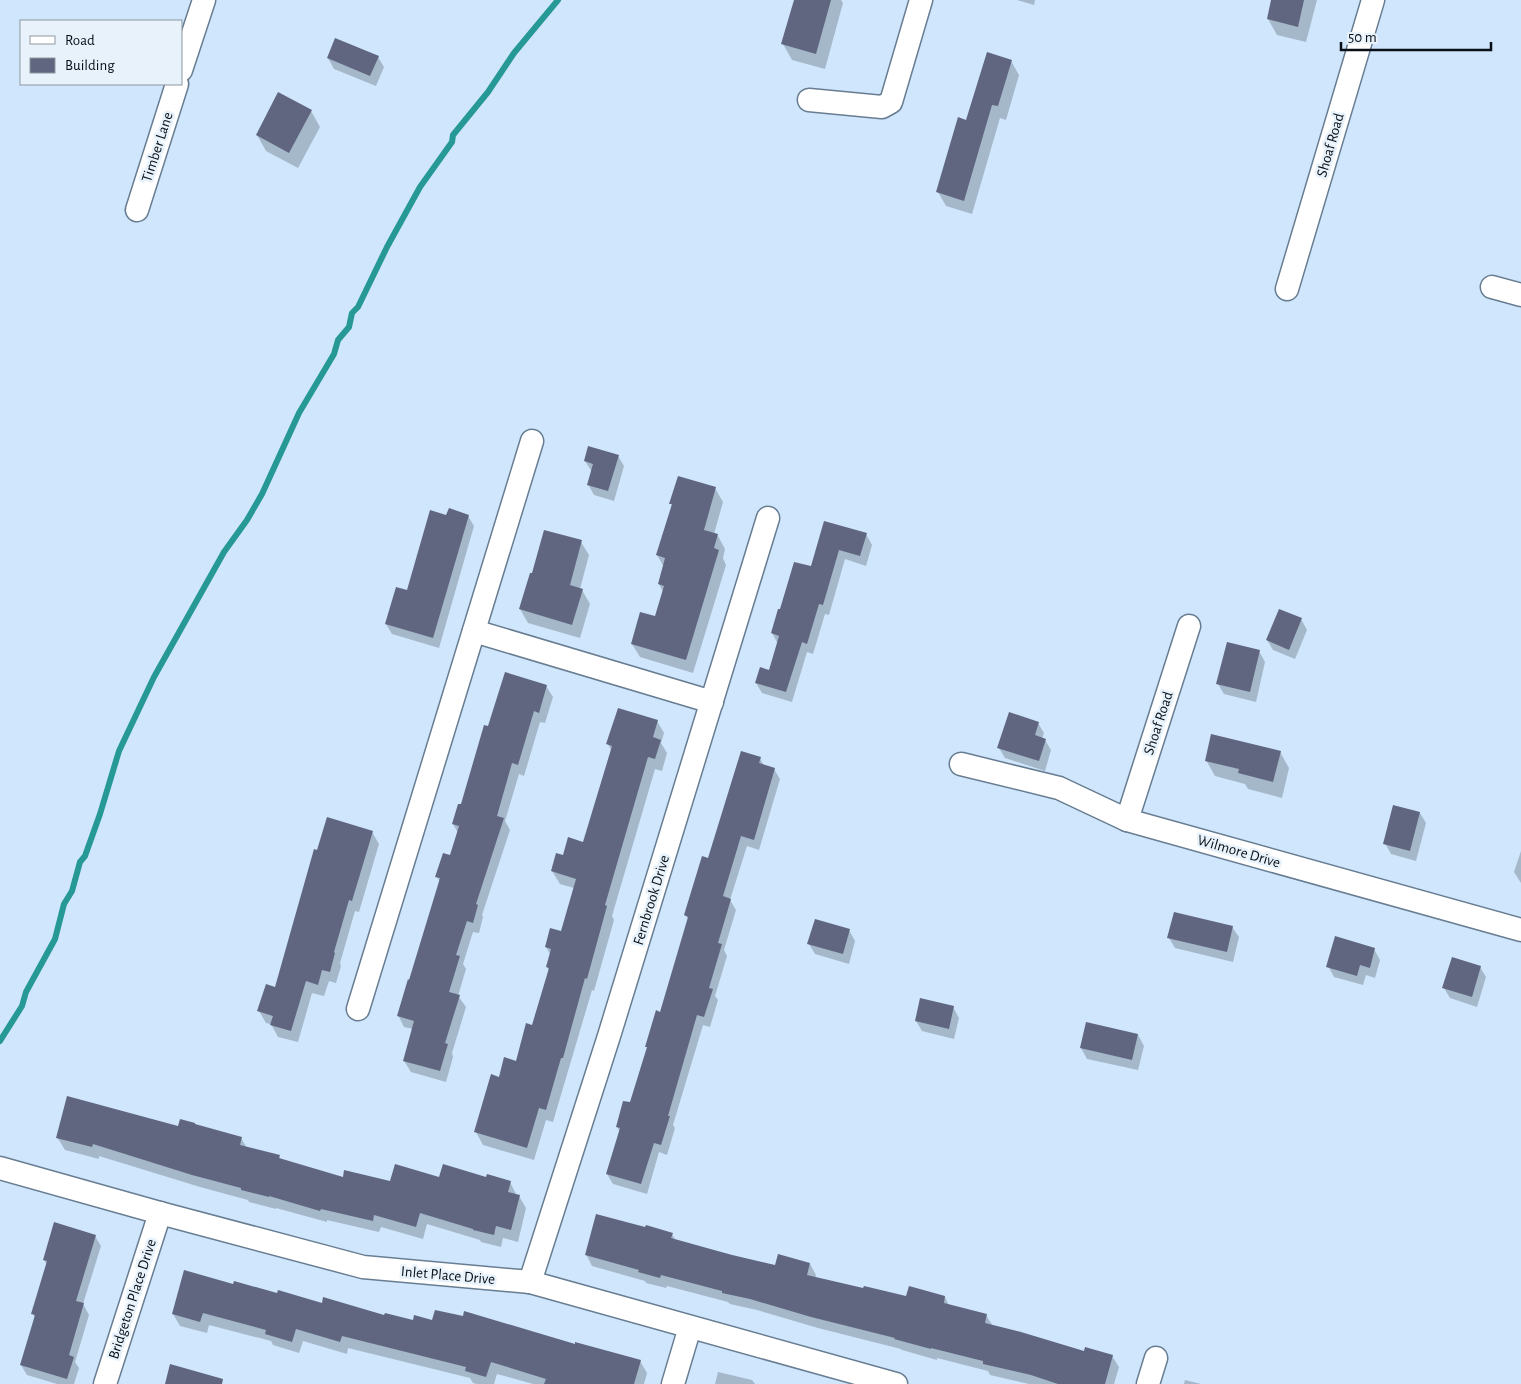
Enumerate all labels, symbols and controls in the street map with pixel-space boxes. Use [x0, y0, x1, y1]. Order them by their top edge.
legend [20, 20, 182, 85]
scale bar [1341, 20, 1491, 52]
text: 50 m [1348, 30, 1377, 45]
text: Road [65, 33, 95, 48]
text: Building [65, 58, 115, 73]
street label: Timber Lane [139, 110, 176, 184]
street label: Shoaf Road [1314, 111, 1347, 179]
street label: Shoaf Road [1141, 689, 1176, 757]
street label: Wilmore Drive [1196, 833, 1282, 870]
street label: Fernbrook Drive [631, 853, 672, 947]
street label: Bridgeton Place Drive [106, 1237, 159, 1361]
street label: Inlet Place Drive [400, 1264, 496, 1287]

